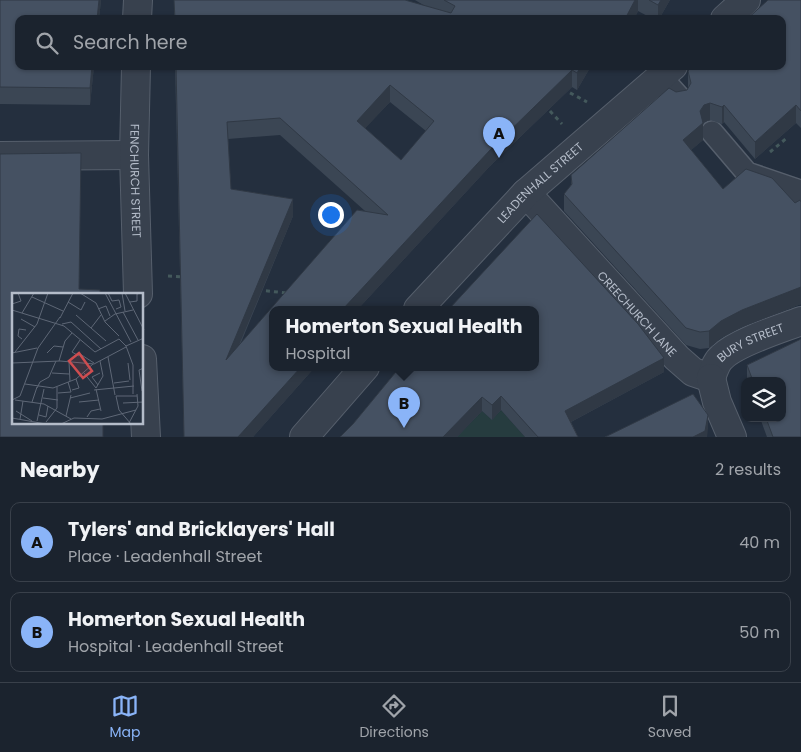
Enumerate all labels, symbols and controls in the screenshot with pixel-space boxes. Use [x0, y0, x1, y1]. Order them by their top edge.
search box [15, 15, 786, 70]
icon: search [33, 29, 61, 57]
text: Search here [73, 29, 187, 56]
pin: A [483, 117, 515, 158]
street label: FENCHURCH STREET [126, 124, 145, 239]
street label: LEADENHALL STREET [493, 138, 587, 227]
your location [318, 202, 344, 228]
street label: CREECHURCH LANE [594, 267, 681, 360]
inset map [12, 293, 144, 424]
popup [269, 306, 539, 371]
text: Homerton Sexual Health [285, 313, 523, 340]
street label: BURY STREET [713, 319, 786, 366]
text: Hospital [285, 342, 350, 365]
map controls [741, 377, 786, 422]
button: layers [741, 377, 786, 422]
pin: B [388, 387, 420, 428]
text: Nearby [20, 455, 100, 484]
text: 2 results [715, 458, 781, 481]
text: Tylers' and Bricklayers' Hall [68, 516, 335, 543]
text: A [31, 531, 43, 554]
text: 40 m [739, 531, 780, 554]
text: Place · Leadenhall Street [68, 545, 262, 568]
text: Homerton Sexual Health [68, 606, 305, 633]
text: B [32, 621, 42, 644]
text: 50 m [739, 621, 780, 644]
text: Hospital · Leadenhall Street [68, 635, 284, 658]
tab: Map [109, 692, 140, 743]
tab: Directions [359, 692, 429, 743]
tab: Saved [648, 692, 692, 743]

